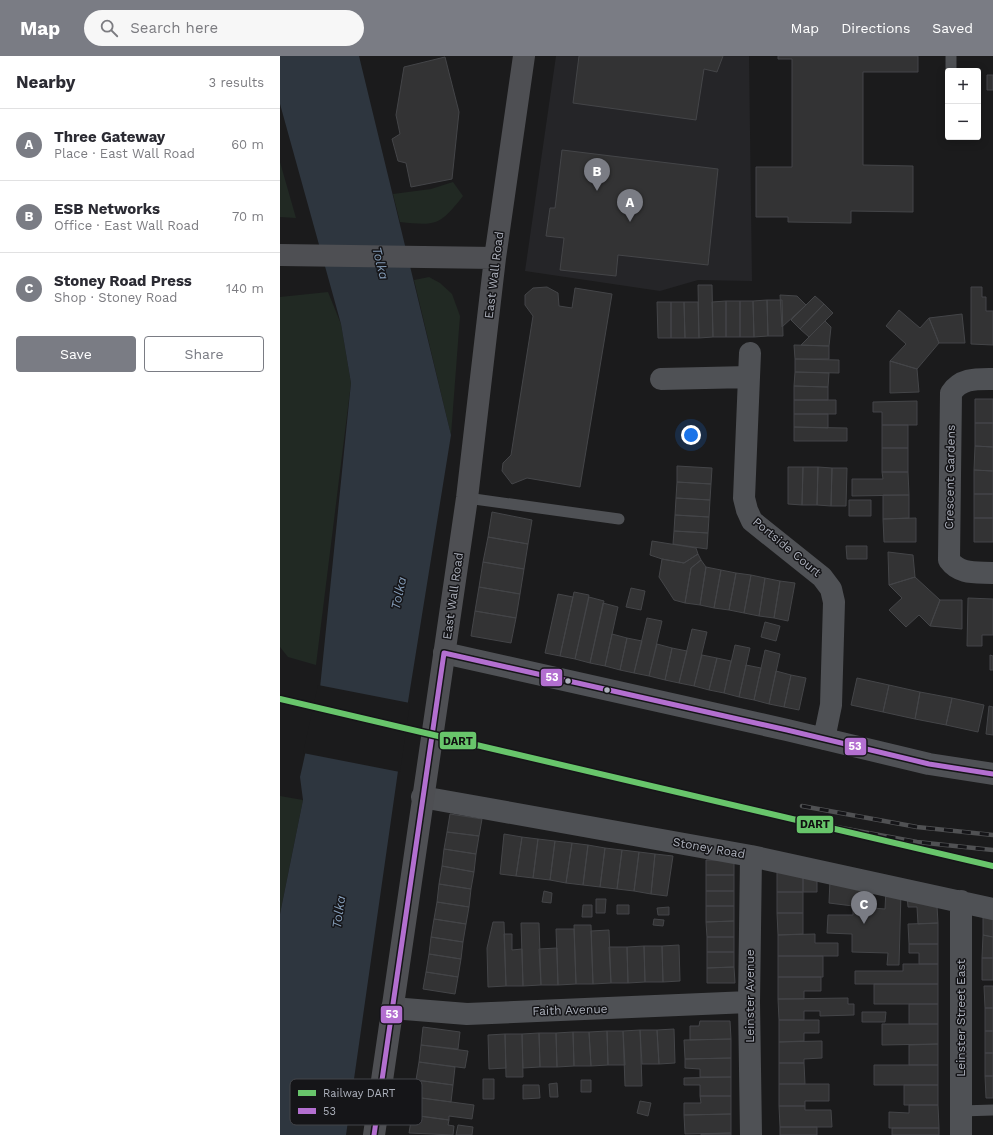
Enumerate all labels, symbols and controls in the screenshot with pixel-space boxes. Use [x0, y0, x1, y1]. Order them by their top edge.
search box [84, 10, 364, 46]
text: Map [20, 17, 60, 40]
icon: search [98, 17, 120, 39]
text: Search here [130, 19, 218, 37]
text: Map [791, 20, 819, 36]
text: Directions [841, 20, 910, 36]
text: Saved [932, 20, 973, 36]
map controls [945, 68, 981, 140]
button: + [945, 68, 981, 104]
text: Nearby [16, 72, 75, 92]
text: 3 results [209, 75, 264, 90]
button: − [945, 104, 981, 140]
text: Three Gateway [54, 128, 165, 146]
text: A [25, 137, 33, 152]
text: 60 m [231, 137, 264, 152]
text: Place · East Wall Road [54, 146, 195, 161]
pin: B [584, 158, 610, 191]
pin: A [617, 189, 643, 222]
text: ESB Networks [54, 200, 160, 218]
text: B [25, 209, 33, 224]
text: 70 m [232, 209, 264, 224]
text: Office · East Wall Road [54, 218, 199, 233]
street label: East Wall Road [482, 231, 506, 319]
water label: Tolka [369, 245, 392, 281]
text: Stoney Road Press [54, 272, 192, 290]
text: C [25, 281, 33, 296]
text: 140 m [226, 281, 264, 296]
text: Shop · Stoney Road [54, 290, 178, 305]
button: Save [16, 336, 136, 372]
button: Share [144, 336, 264, 372]
your location [681, 425, 701, 445]
street label: Crescent Gardens [942, 425, 958, 529]
street label: Portside Court [750, 514, 824, 580]
street label: East Wall Road [440, 552, 466, 640]
water label: Tolka [388, 575, 409, 611]
line badge: 53 [540, 668, 563, 687]
text: 53 [546, 671, 559, 684]
unlabelled marker [563, 676, 573, 686]
unlabelled marker [602, 685, 612, 695]
line badge: DART [439, 731, 477, 750]
text: DART [443, 735, 473, 748]
line badge: 53 [844, 737, 867, 756]
text: 53 [849, 740, 862, 753]
line badge: DART [796, 815, 834, 834]
text: DART [800, 818, 830, 831]
street label: Stoney Road [672, 835, 746, 861]
pin: C [851, 891, 877, 924]
water label: Tolka [329, 895, 348, 929]
street label: Leinster Avenue [743, 949, 757, 1043]
street label: Leinster Street East [954, 959, 968, 1077]
street label: Faith Avenue [532, 1002, 608, 1018]
line badge: 53 [380, 1005, 403, 1024]
text: 53 [386, 1008, 399, 1021]
legend [290, 1079, 422, 1125]
text: Railway DART [323, 1087, 396, 1100]
text: 53 [323, 1105, 336, 1118]

